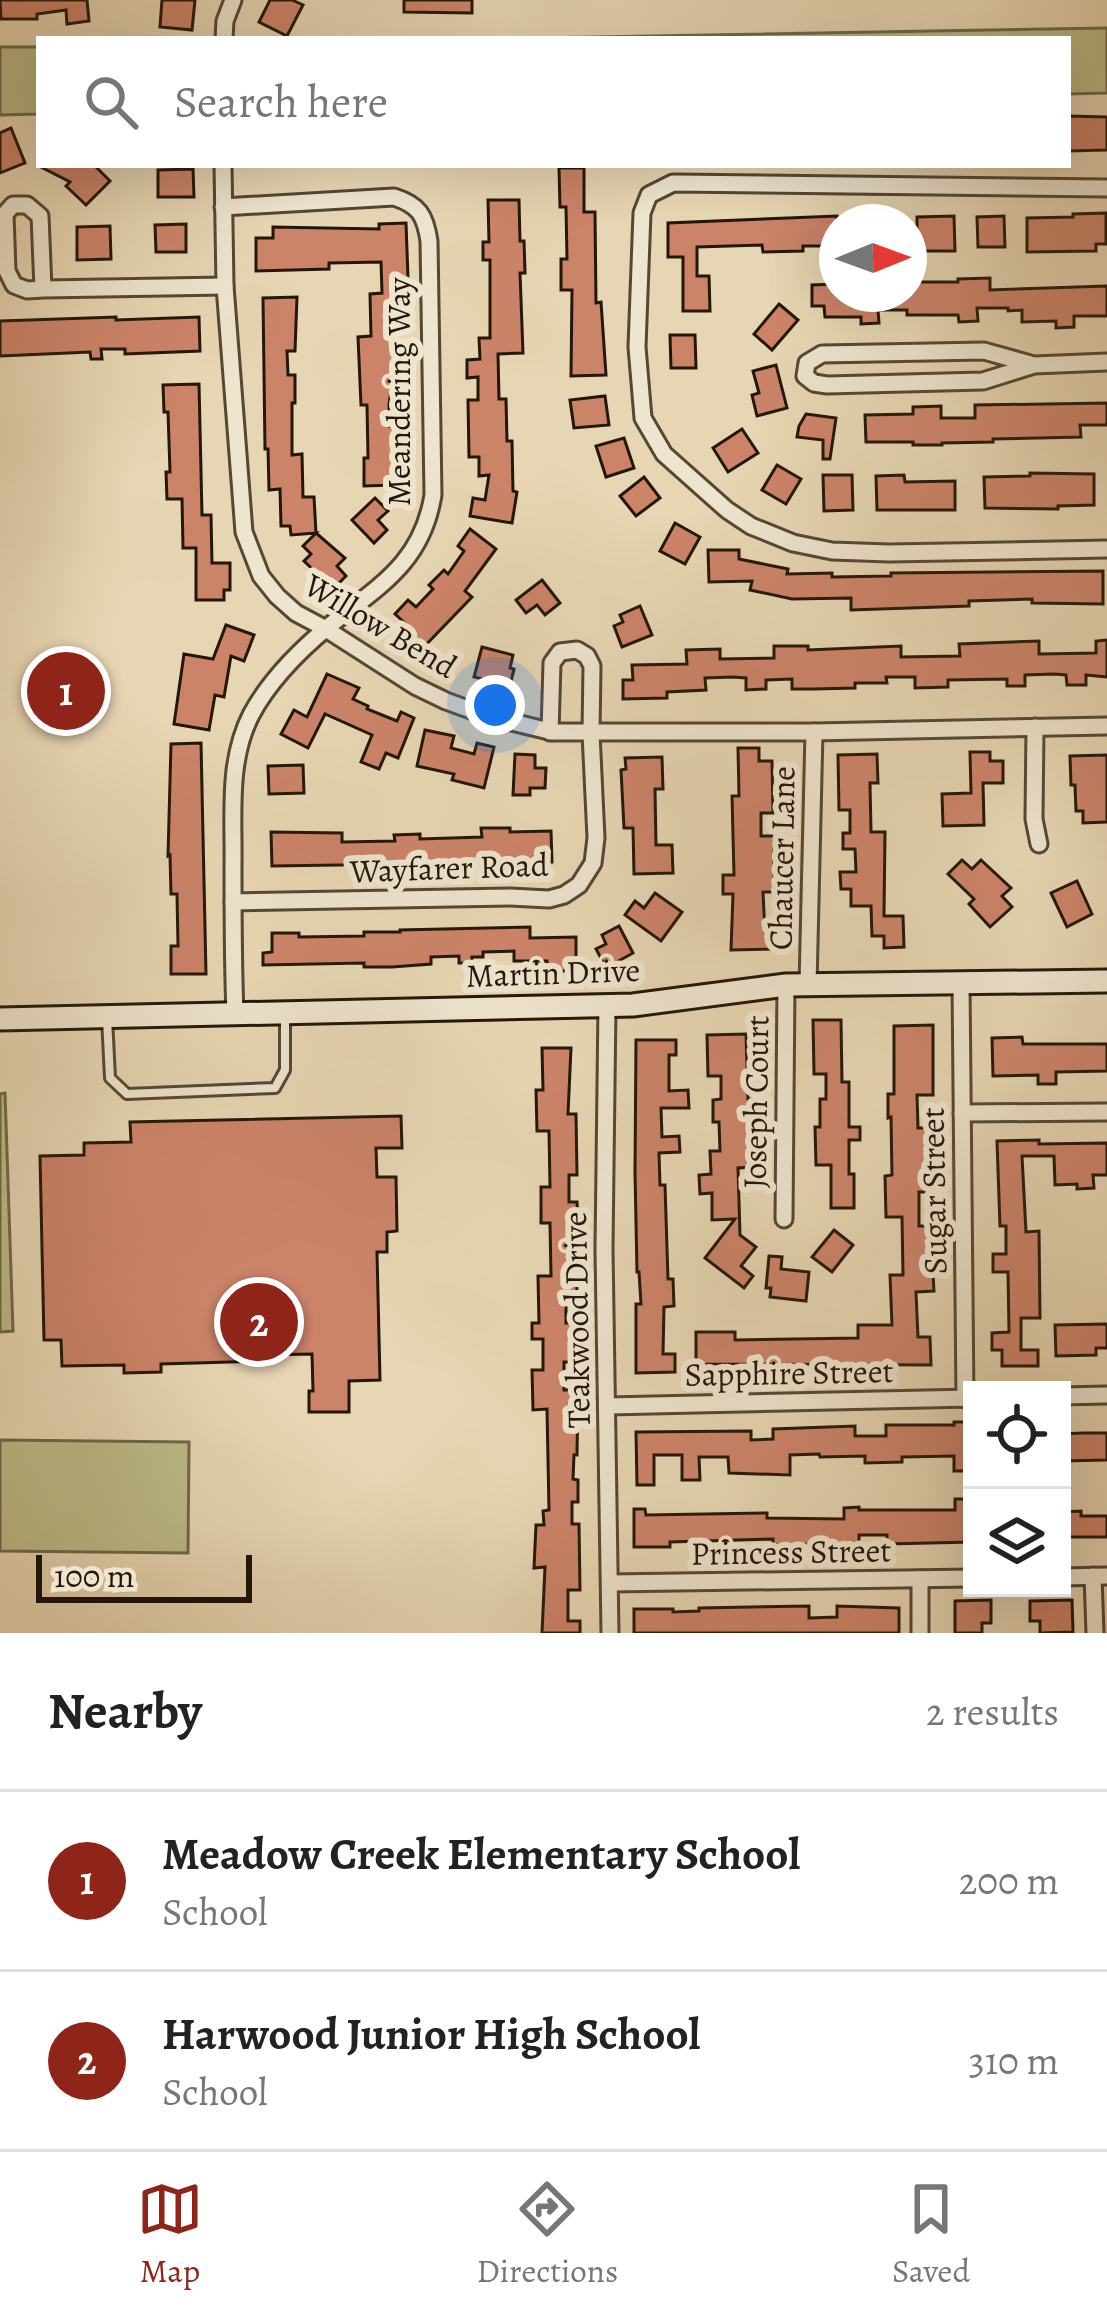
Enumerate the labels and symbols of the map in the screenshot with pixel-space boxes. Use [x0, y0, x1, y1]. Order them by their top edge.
north arrow [819, 204, 927, 312]
street label: Meandering Way [376, 277, 421, 506]
street label: Willow Bend [295, 562, 466, 689]
pin: 1 [27, 646, 105, 736]
your location [465, 675, 525, 735]
street label: Chaucer Lane [757, 766, 806, 950]
street label: Wayfarer Road [348, 842, 549, 893]
street label: Martin Drive [465, 947, 641, 998]
street label: Joseph Court [731, 1015, 780, 1189]
street label: Sugar Street [910, 1107, 957, 1275]
street label: Teakwood Drive [552, 1211, 601, 1429]
pin: 2 [220, 1277, 298, 1367]
street label: Sapphire Street [684, 1348, 894, 1397]
street label: Princess Street [690, 1527, 892, 1576]
scale bar [36, 1549, 252, 1602]

